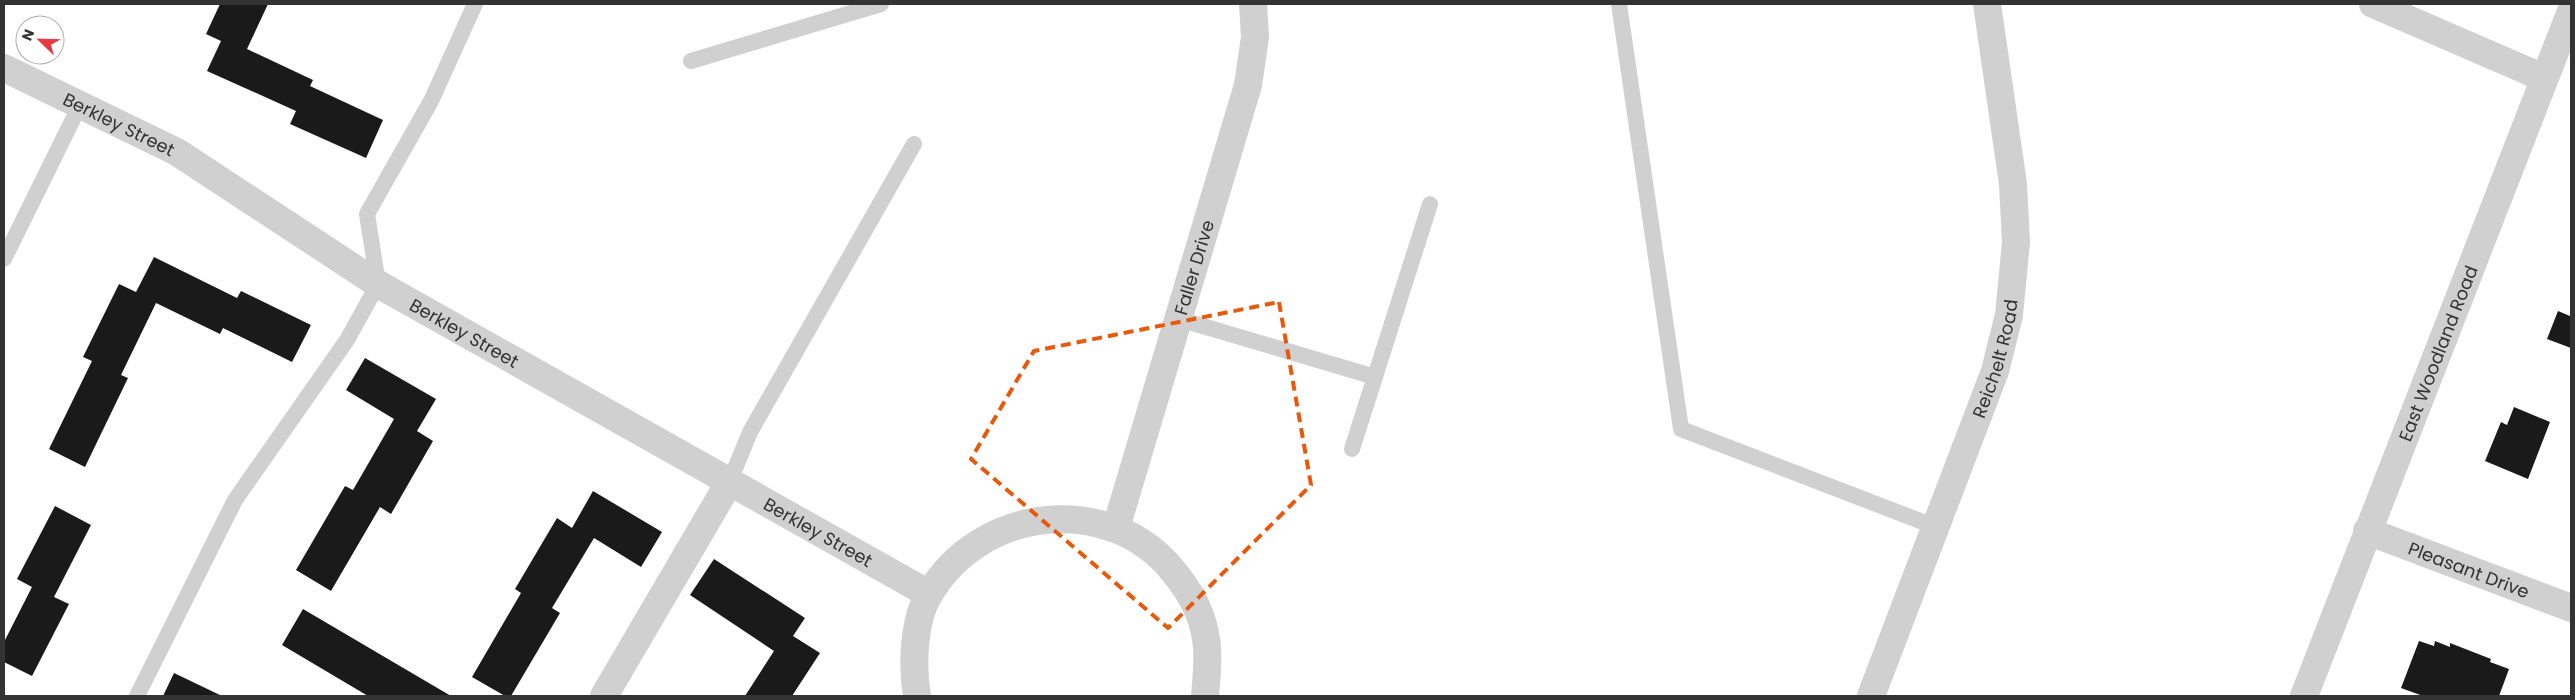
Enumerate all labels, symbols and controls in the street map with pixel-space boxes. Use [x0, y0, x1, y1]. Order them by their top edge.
north arrow [15, 15, 65, 65]
text: N [17, 26, 39, 44]
street label: Berkley Street [59, 86, 179, 162]
street label: Faller Drive [1168, 217, 1220, 318]
street label: East Woodland Road [2392, 261, 2483, 445]
street label: Berkley Street [405, 292, 524, 373]
street label: Reichelt Road [1966, 298, 2023, 421]
street label: Berkley Street [759, 491, 877, 572]
street label: Pleasant Drive [2405, 535, 2533, 604]

